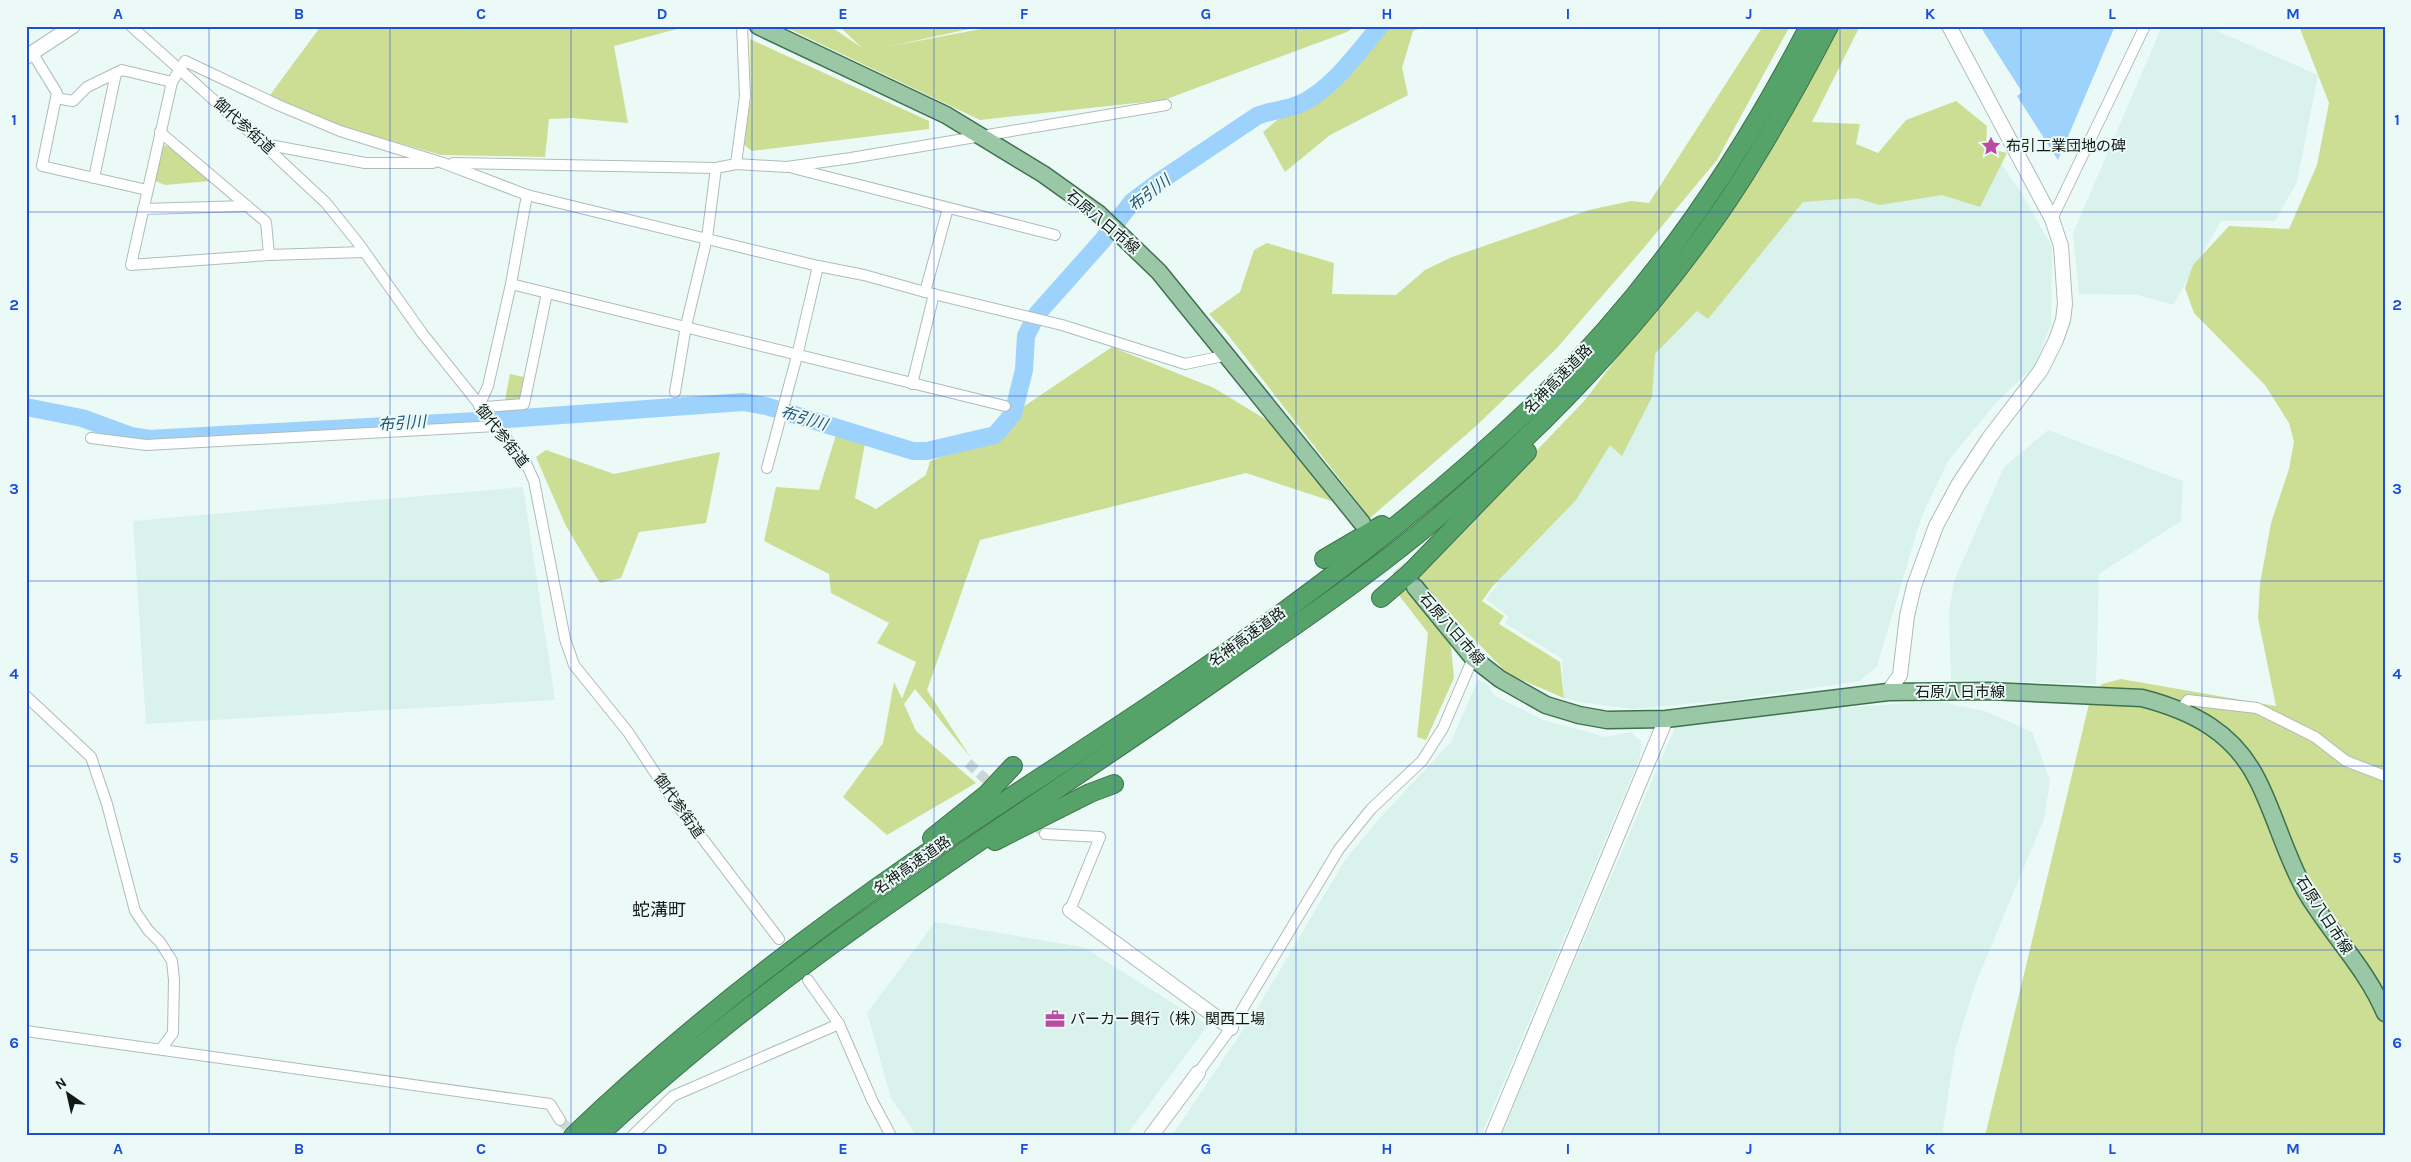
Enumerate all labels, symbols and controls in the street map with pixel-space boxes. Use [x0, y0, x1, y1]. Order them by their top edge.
text: A [113, 4, 123, 23]
text: B [294, 4, 304, 23]
text: C [476, 4, 486, 23]
text: D [657, 4, 668, 23]
text: E [838, 4, 848, 23]
text: F [1020, 4, 1029, 23]
text: G [1201, 4, 1211, 23]
text: H [1381, 4, 1393, 23]
text: I [1566, 4, 1570, 23]
text: J [1745, 4, 1753, 23]
text: K [1925, 4, 1936, 23]
text: L [2108, 4, 2116, 23]
text: M [2286, 4, 2300, 23]
street label: 御代参街道 [210, 94, 278, 158]
text: 1 [11, 110, 17, 129]
text: 1 [2394, 110, 2400, 129]
place icon: 布引工業団地の碑 [1980, 135, 2002, 157]
place label: 布引工業団地の碑 [2006, 137, 2126, 155]
water label: 布引川 [1124, 170, 1175, 215]
street label: 石原八日市線 [1063, 186, 1143, 258]
text: 2 [9, 295, 19, 314]
text: 2 [2392, 295, 2402, 314]
street label: 名神高速道路 [1520, 340, 1596, 418]
street label: 御代参街道 [472, 401, 532, 471]
water label: 布引川 [778, 402, 832, 435]
water label: 布引川 [377, 412, 429, 434]
text: 3 [9, 479, 19, 498]
text: 3 [2392, 479, 2402, 498]
street label: 石原八日市線 [1416, 589, 1488, 669]
street label: 名神高速道路 [1205, 603, 1289, 671]
text: 4 [9, 664, 19, 683]
text: 4 [2392, 664, 2402, 683]
street label: 石原八日市線 [1915, 683, 2005, 701]
street label: 御代参街道 [650, 770, 708, 842]
street label: 名神高速道路 [870, 832, 954, 898]
text: 5 [9, 848, 19, 867]
text: 5 [2392, 848, 2402, 867]
street label: 石原八日市線 [2292, 872, 2356, 958]
district label: 蛇溝町 [632, 899, 686, 921]
office icon: パーカー興行（株）関西工場 [1044, 1008, 1066, 1030]
place label: パーカー興行（株）関西工場 [1070, 1010, 1265, 1028]
text: 6 [9, 1033, 19, 1052]
text: 6 [2392, 1033, 2402, 1052]
north arrow [42, 1070, 92, 1120]
text: N [52, 1074, 70, 1093]
text: A [113, 1139, 123, 1158]
text: B [294, 1139, 304, 1158]
text: C [476, 1139, 486, 1158]
text: D [657, 1139, 668, 1158]
text: E [838, 1139, 848, 1158]
text: F [1020, 1139, 1029, 1158]
text: G [1201, 1139, 1211, 1158]
text: H [1381, 1139, 1393, 1158]
text: I [1566, 1139, 1570, 1158]
text: J [1745, 1139, 1753, 1158]
text: K [1925, 1139, 1936, 1158]
text: L [2108, 1139, 2116, 1158]
text: M [2286, 1139, 2300, 1158]

